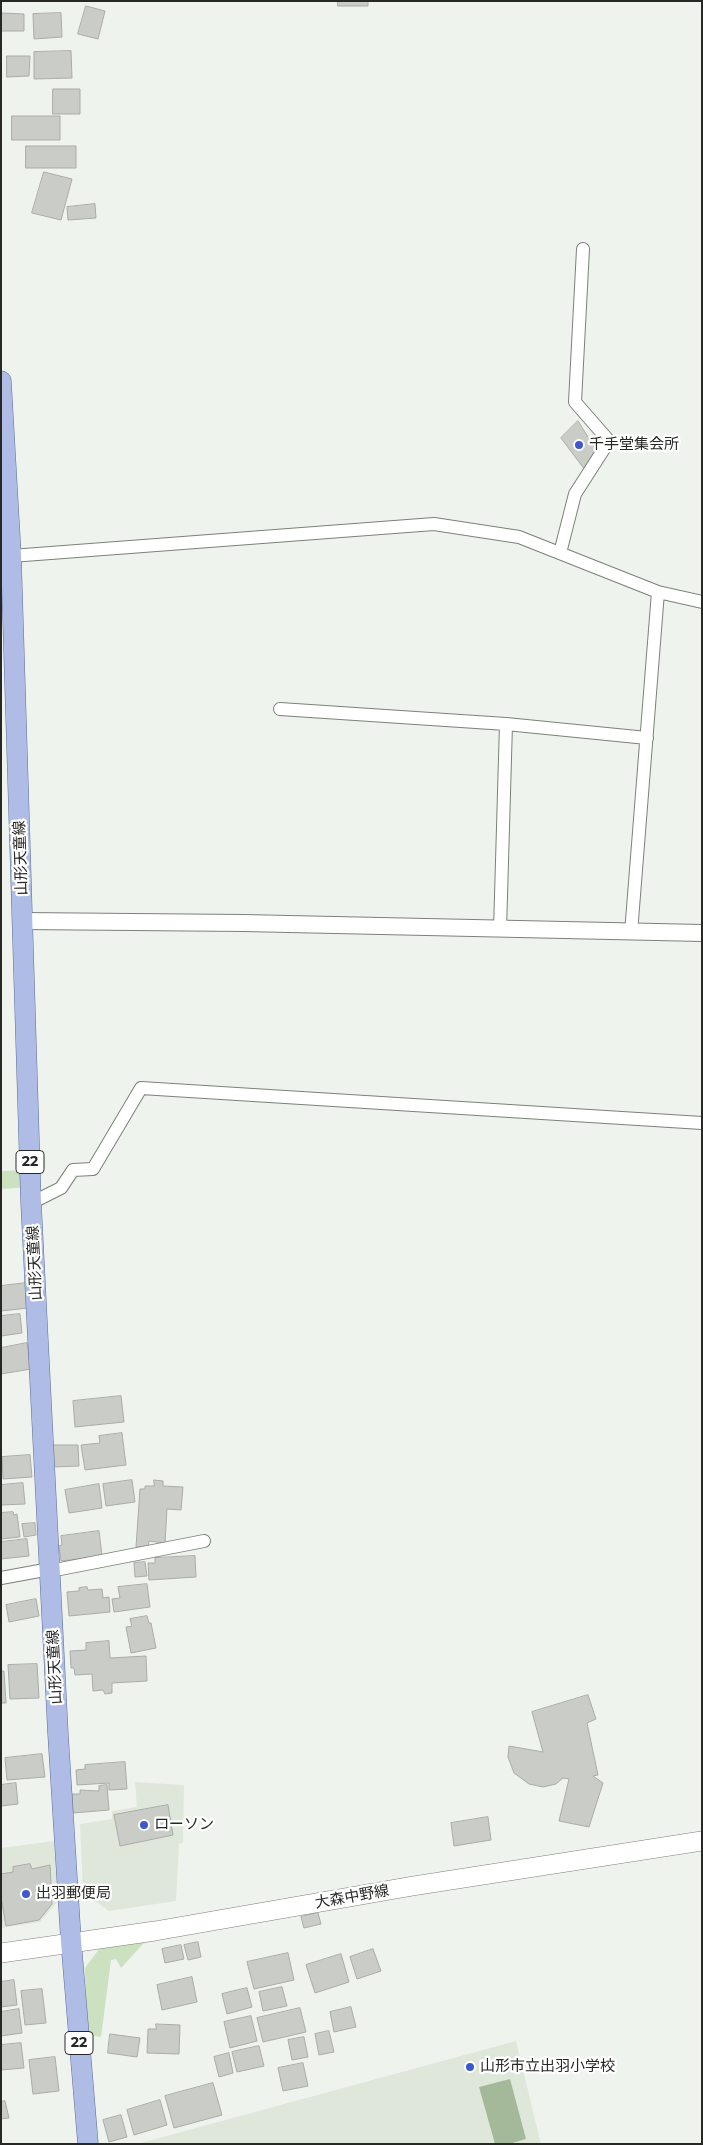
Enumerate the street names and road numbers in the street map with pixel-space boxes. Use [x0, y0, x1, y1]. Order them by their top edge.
street label: 山形天童線 [11, 820, 31, 896]
road number: 22 [16, 1150, 44, 1174]
street label: 山形天童線 [24, 1225, 46, 1301]
street label: 山形天童線 [44, 1629, 66, 1705]
street label: 大森中野線 [314, 1882, 390, 1912]
road number: 22 [65, 2032, 93, 2054]

